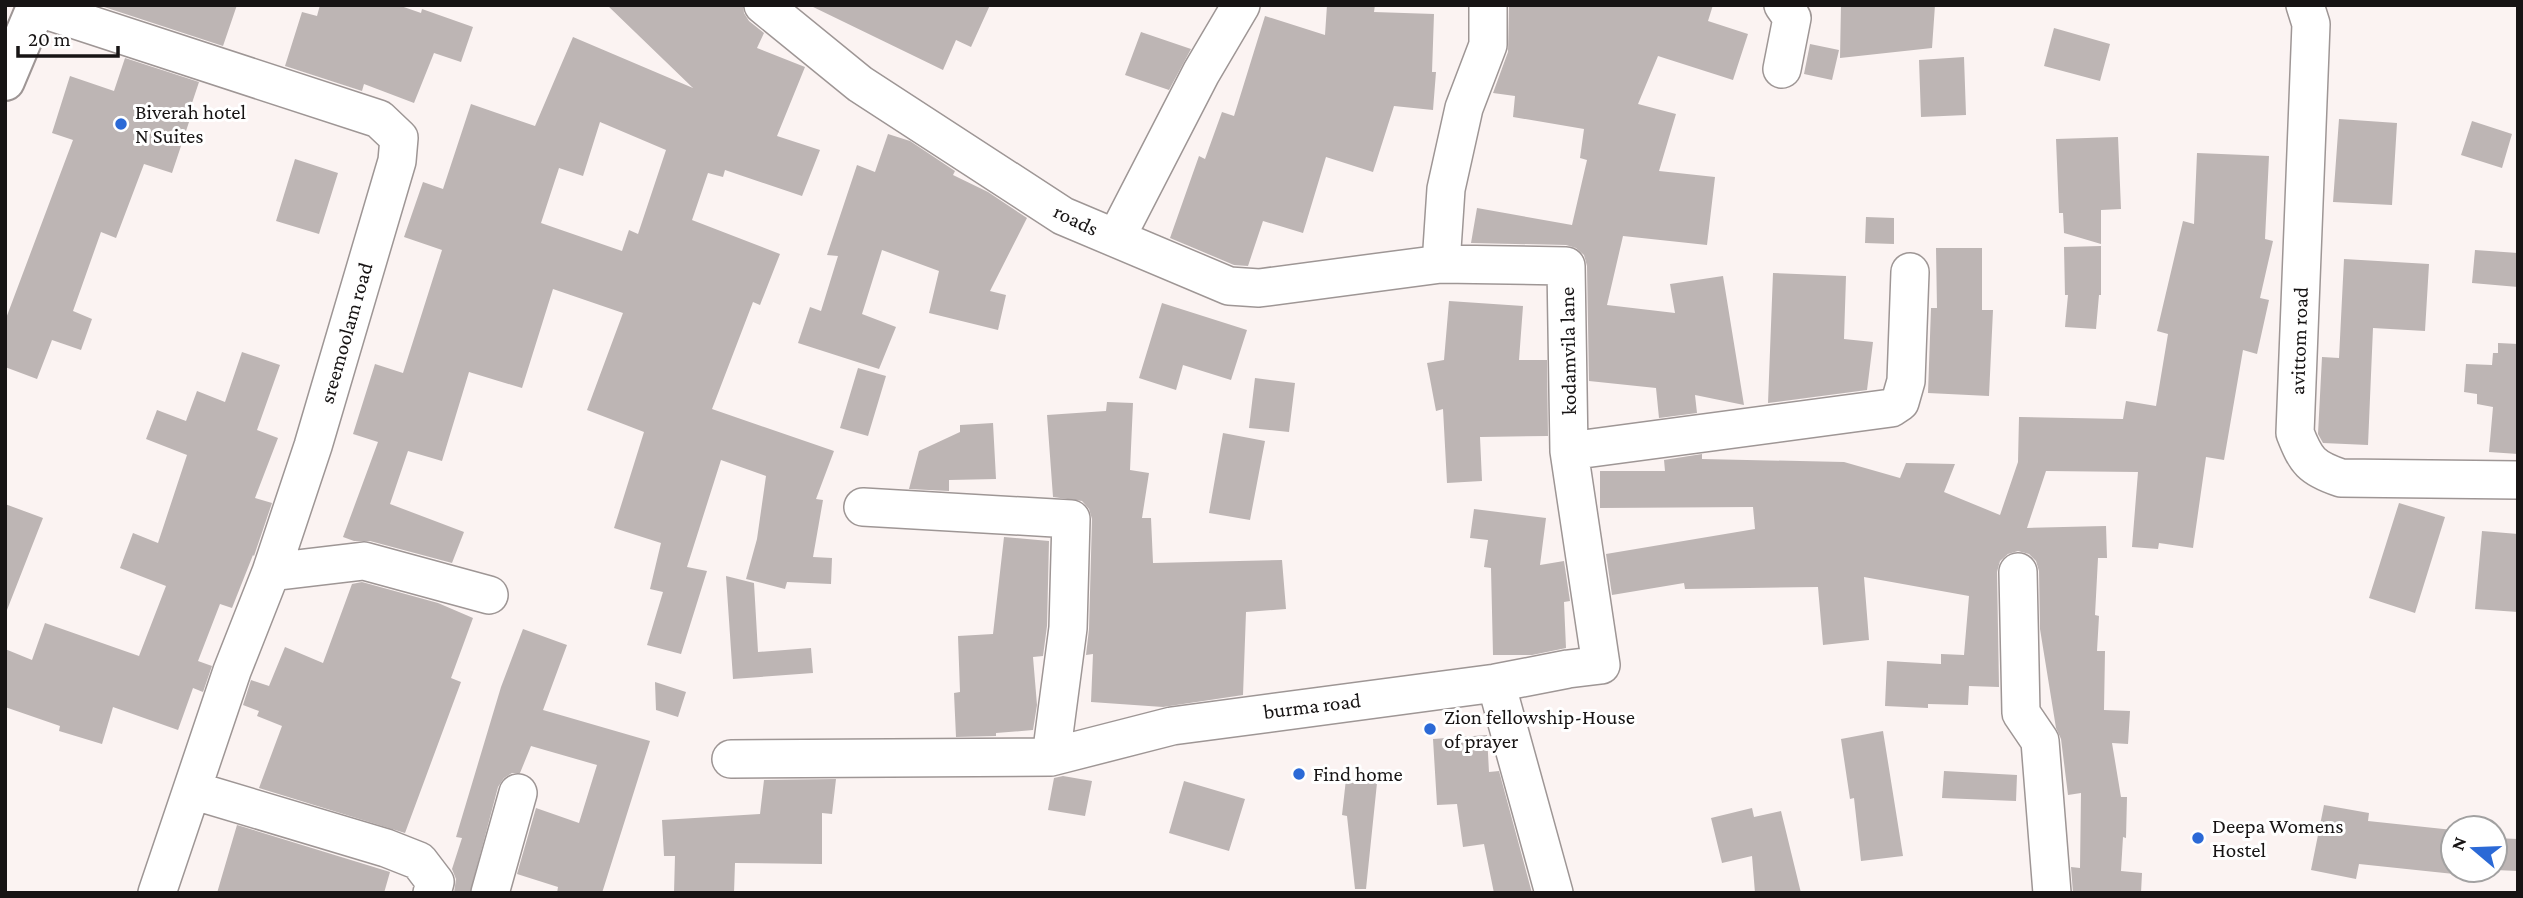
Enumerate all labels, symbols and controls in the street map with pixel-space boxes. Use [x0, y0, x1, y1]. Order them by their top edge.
scale bar [18, 14, 117, 58]
text: 20 m [28, 27, 71, 51]
place label: Biverah hotel N Suites [135, 100, 246, 148]
marker: Biverah hotel N Suites [113, 116, 129, 132]
street label: roads [1050, 199, 1102, 241]
street label: sreemoolam road [314, 260, 378, 406]
street label: kodamvila lane [1555, 287, 1581, 415]
street label: avittom road [2285, 287, 2313, 395]
street label: burma road [1262, 688, 1362, 724]
place label: Zion fellowship-House of prayer [1444, 705, 1635, 753]
marker: Zion fellowship-House of prayer [1422, 721, 1438, 737]
place label: Find home [1313, 762, 1403, 786]
marker: Find home [1291, 766, 1307, 782]
place label: Deepa Womens Hostel [2212, 814, 2344, 862]
north arrow [2439, 814, 2509, 884]
marker: Deepa Womens Hostel [2190, 830, 2206, 846]
text: N [2446, 834, 2470, 853]

